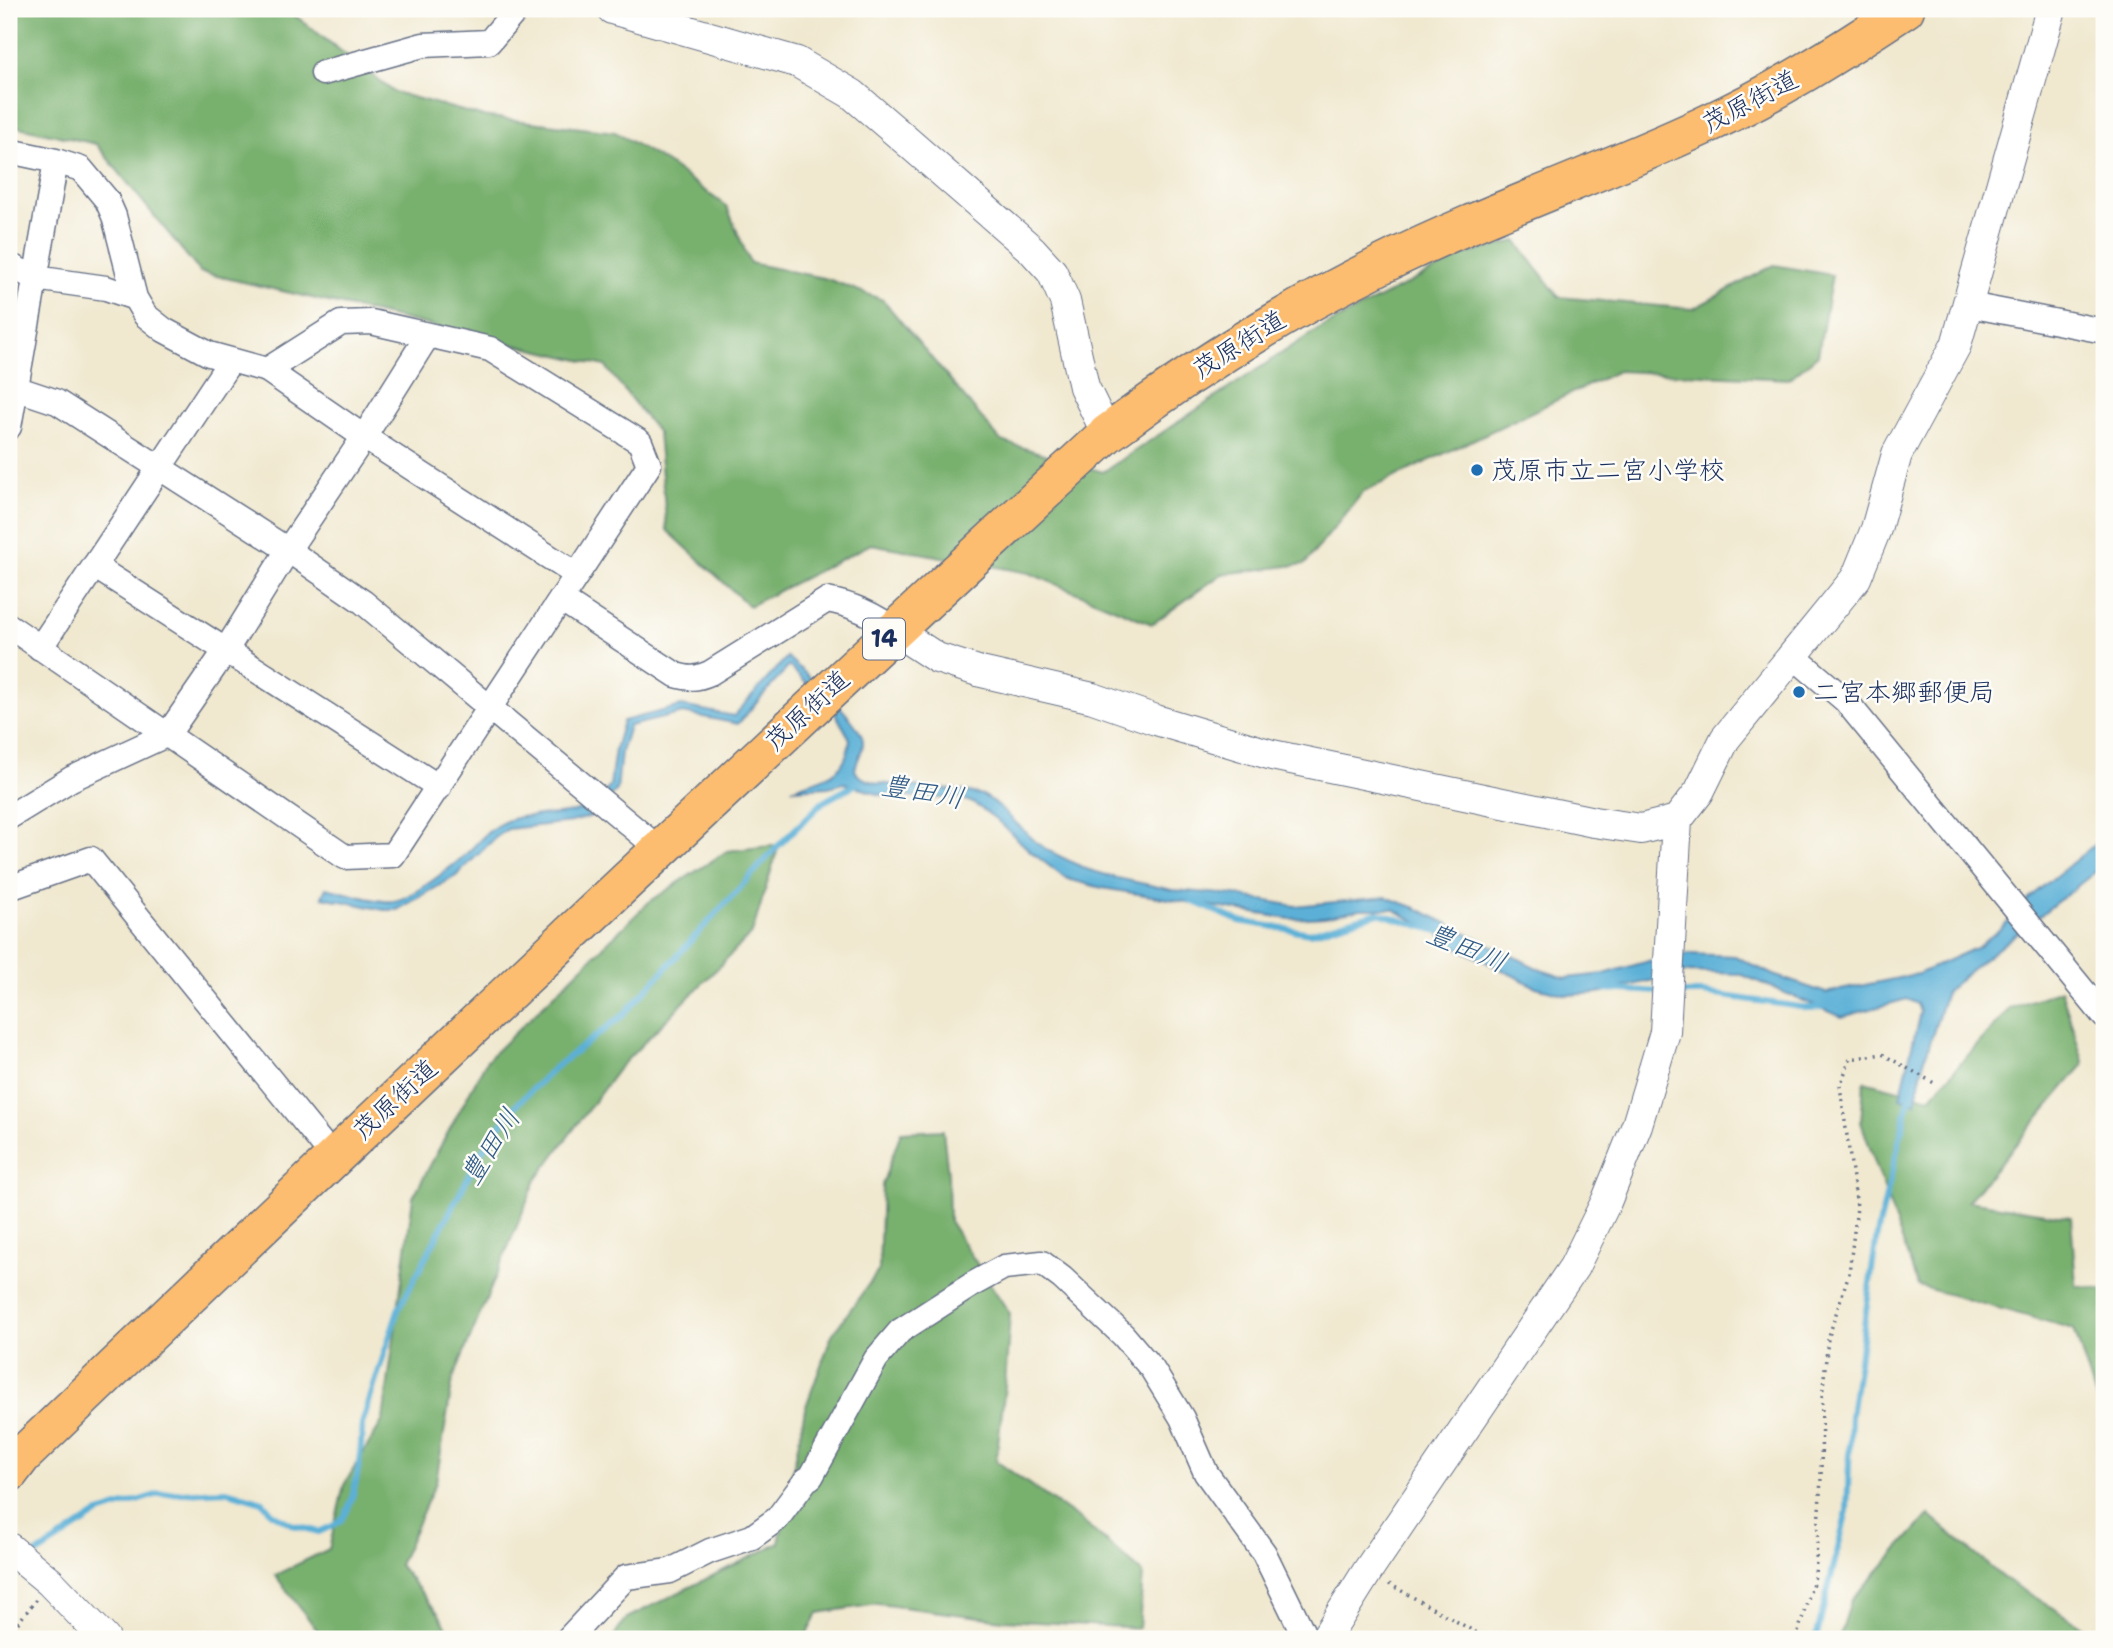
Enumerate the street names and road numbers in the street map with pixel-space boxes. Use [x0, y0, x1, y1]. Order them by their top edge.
street label: 茂原街道 [1696, 61, 1804, 140]
street label: 茂原街道 [1185, 301, 1292, 386]
road number: 14 [863, 618, 905, 660]
street label: 茂原街道 [757, 661, 857, 758]
street label: 茂原街道 [345, 1050, 445, 1147]

